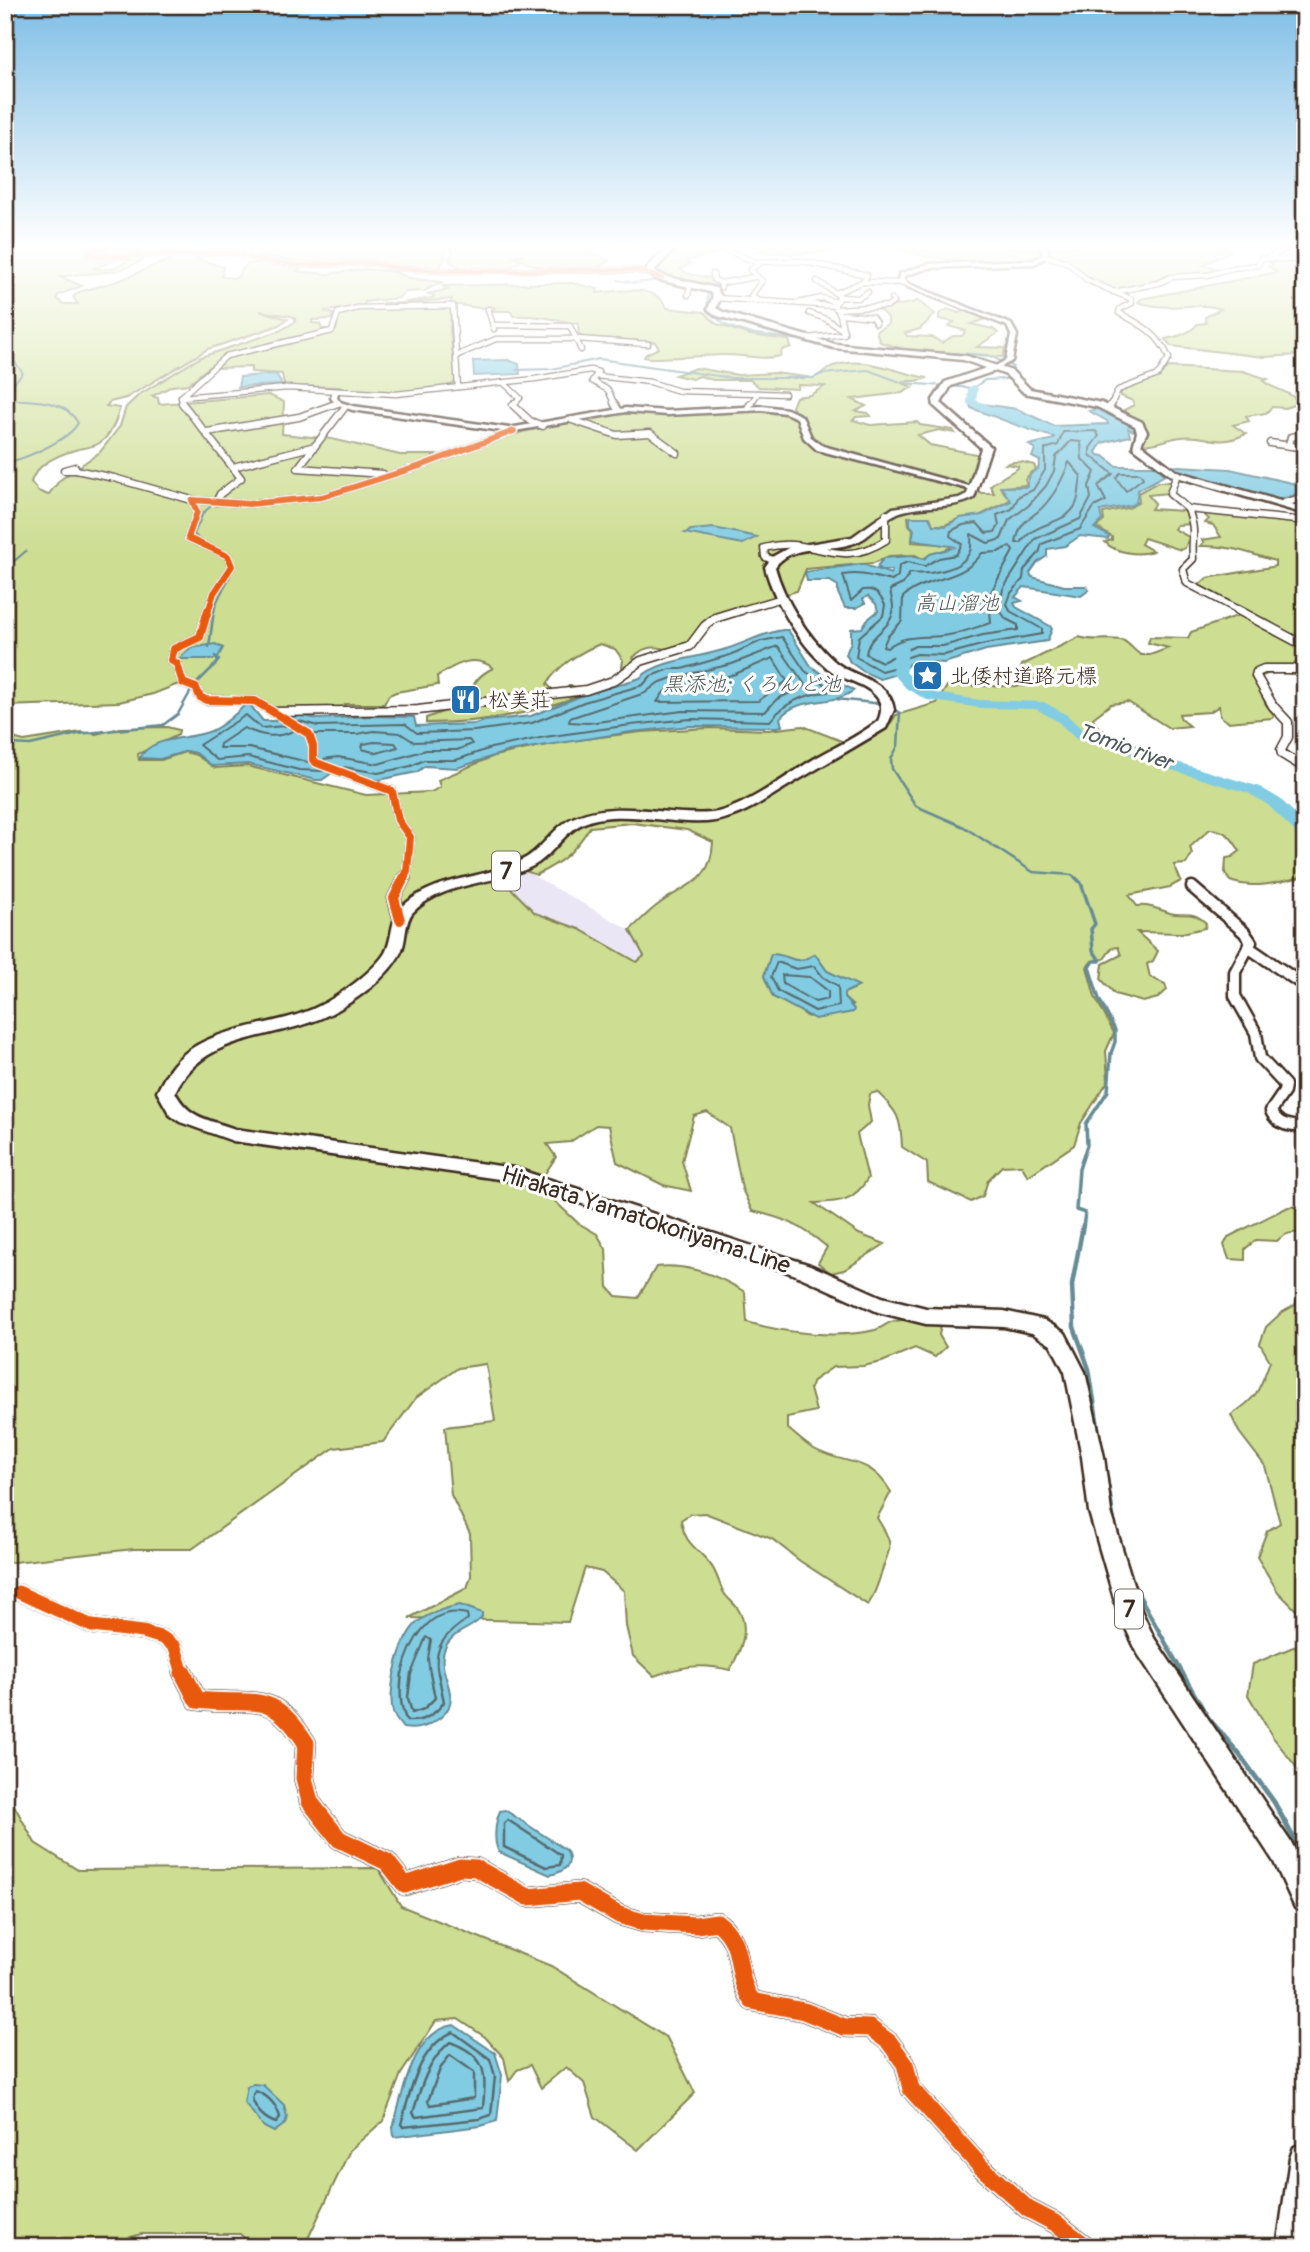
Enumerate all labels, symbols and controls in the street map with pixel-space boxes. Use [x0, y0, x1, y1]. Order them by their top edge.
water label: 高山溜池 [915, 590, 1000, 617]
place icon: 北倭村道路元標 [910, 659, 944, 693]
place label: 北倭村道路元標 [950, 663, 1097, 690]
water label: 黒添池; くろんど池 [663, 671, 842, 698]
restaurant icon: 松美荘 [448, 683, 482, 717]
place label: 松美荘 [488, 687, 551, 714]
water label: Tomio river [1074, 717, 1178, 777]
road number: 7 [492, 852, 520, 890]
street label: Hirakata Yamatokoriyama Line [498, 1160, 794, 1280]
road number: 7 [1115, 1590, 1143, 1628]

